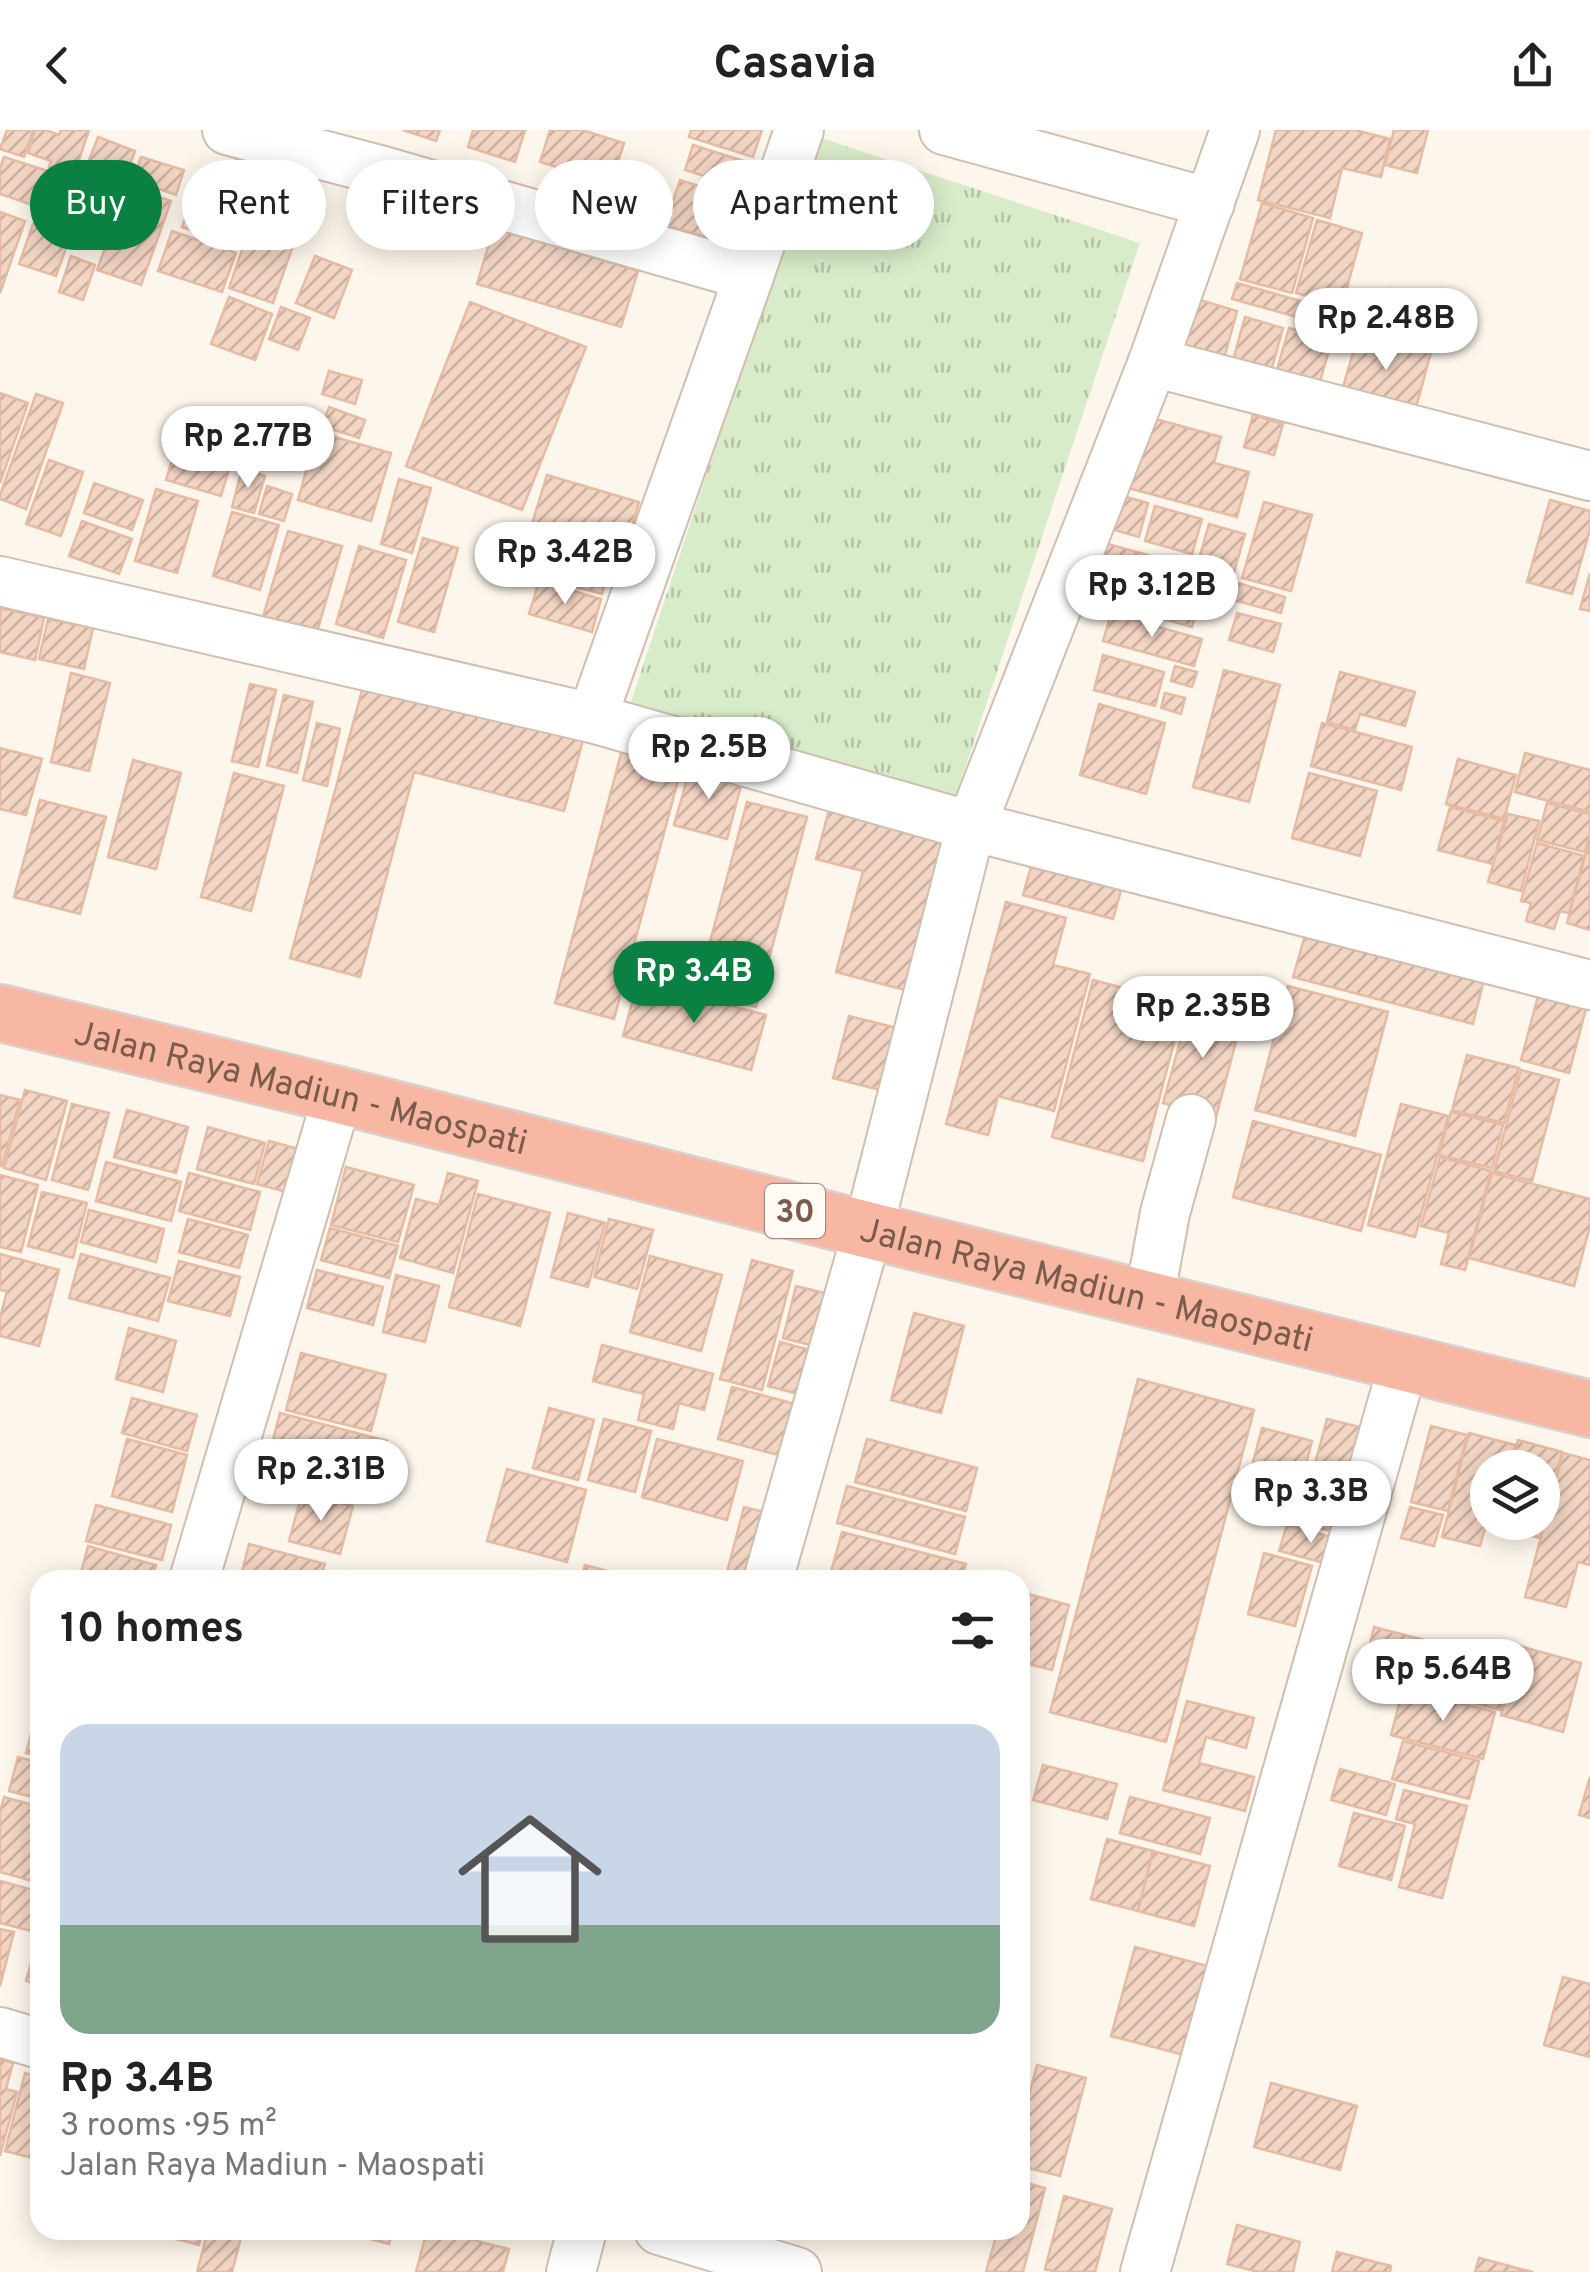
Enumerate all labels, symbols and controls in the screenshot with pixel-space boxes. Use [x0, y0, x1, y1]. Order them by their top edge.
text: Casavia [713, 37, 877, 94]
icon: back [30, 38, 85, 93]
icon: share [1505, 38, 1560, 93]
chip: Buy [30, 160, 162, 250]
chip: Rent [182, 160, 326, 250]
chip: Filters [346, 160, 515, 250]
chip: New [535, 160, 673, 250]
chip: Apartment [693, 160, 934, 250]
pin: Rp 2.48B [1283, 288, 1489, 373]
text: Rp 2.48B [1317, 300, 1455, 340]
pin: Rp 2.77B [145, 406, 351, 491]
text: Rp 2.77B [183, 418, 313, 458]
pin: Rp 3.42B [462, 522, 668, 607]
text: Rp 3.42B [497, 534, 634, 574]
pin: Rp 3.12B [1049, 555, 1255, 640]
text: Rp 3.12B [1087, 567, 1217, 607]
pin: Rp 2.5B [617, 717, 801, 802]
text: Rp 2.5B [650, 729, 768, 769]
pin: Rp 3.4B [602, 941, 786, 1026]
text: Rp 3.4B [635, 953, 753, 993]
pin: Rp 2.35B [1100, 976, 1306, 1061]
text: Rp 2.35B [1135, 988, 1271, 1028]
street label: Jalan Raya Madiun - Maospati [69, 1013, 531, 1167]
road number: 30 [765, 1184, 825, 1238]
street label: Jalan Raya Madiun - Maospati [855, 1210, 1317, 1364]
pin: Rp 2.31B [218, 1439, 424, 1524]
map controls [1470, 1450, 1560, 1540]
button: layers [1470, 1450, 1560, 1540]
text: Rp 2.31B [256, 1451, 386, 1491]
pin: Rp 3.3B [1219, 1461, 1403, 1546]
text: Rp 3.3B [1253, 1473, 1369, 1513]
icon: filters [945, 1603, 1000, 1658]
text: 10 homes [60, 1604, 244, 1657]
pin: Rp 5.64B [1340, 1639, 1546, 1724]
text: Rp 5.64B [1374, 1651, 1512, 1691]
icon: home [440, 1789, 620, 1969]
text: Rp 3.4B [60, 2054, 214, 2107]
text: 3 rooms · 95 m² [60, 2107, 277, 2147]
text: Jalan Raya Madiun - Maospati [60, 2147, 485, 2187]

